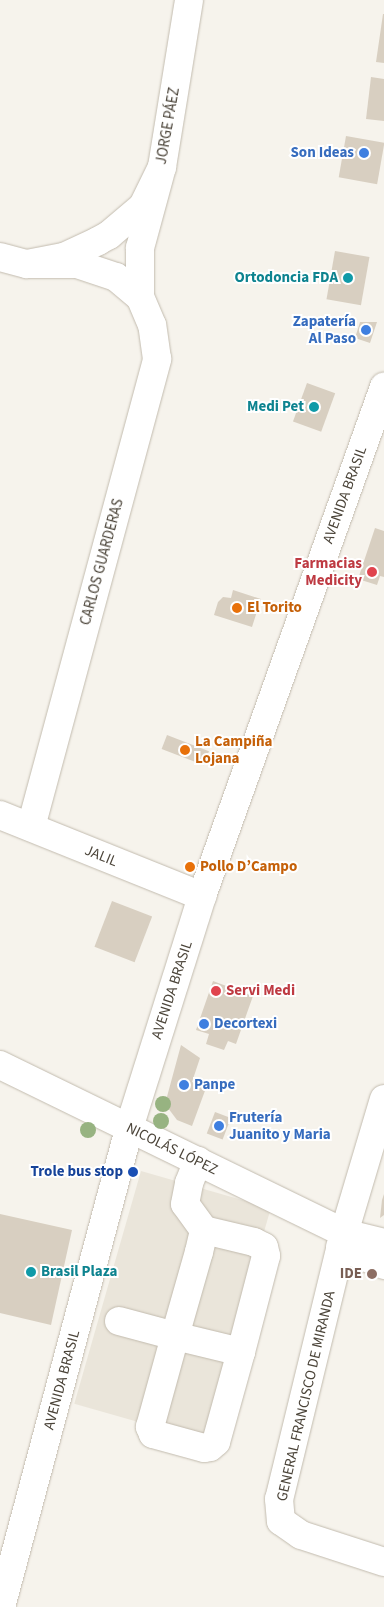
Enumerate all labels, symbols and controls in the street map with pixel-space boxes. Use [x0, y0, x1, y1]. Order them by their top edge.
street label: JORGE PÁEZ [152, 86, 184, 166]
place label: Son Ideas [290, 144, 354, 162]
marker: Son Ideas [358, 147, 370, 159]
place label: Ortodoncia FDA [235, 269, 338, 287]
marker: Ortodoncia FDA [342, 272, 354, 284]
place label: Zapatería Al Paso [293, 312, 356, 347]
marker: Zapatería Al Paso [360, 324, 372, 336]
place label: Medi Pet [247, 398, 304, 416]
marker: Medi Pet [308, 401, 320, 413]
street label: AVENIDA BRASIL [319, 444, 371, 546]
street label: CARLOS GUARDERAS [76, 497, 128, 627]
place label: Farmacias Medicity [294, 554, 362, 589]
marker: Farmacias Medicity [366, 566, 378, 578]
place label: El Torito [247, 599, 302, 617]
marker: El Torito [231, 602, 243, 614]
place label: La Campiña Lojana [195, 732, 272, 767]
marker: La Campiña Lojana [179, 744, 191, 756]
street label: JALIL [82, 841, 120, 871]
place label: Pollo D’Campo [200, 858, 297, 876]
marker: Pollo D’Campo [184, 861, 196, 873]
street label: AVENIDA BRASIL [148, 939, 196, 1041]
place label: Servi Medi [226, 982, 295, 1000]
marker: Servi Medi [210, 985, 222, 997]
place label: Decortexi [214, 1015, 277, 1033]
marker: Decortexi [198, 1018, 210, 1030]
place label: Panpe [194, 1076, 235, 1094]
marker: Panpe [178, 1079, 190, 1091]
place label: Frutería Juanito y Maria [229, 1108, 331, 1143]
street label: NICOLÁS LÓPEZ [123, 1119, 221, 1179]
marker: Frutería Juanito y Maria [213, 1120, 225, 1132]
place label: Trole bus stop [31, 1163, 123, 1181]
marker: Trole bus stop [127, 1166, 139, 1178]
place label: Brasil Plaza [41, 1263, 117, 1281]
place label: IDE [340, 1265, 362, 1283]
marker: Brasil Plaza [25, 1266, 37, 1278]
marker: IDE [366, 1268, 378, 1280]
street label: GENERAL FRANCISCO DE MIRANDA [273, 1289, 339, 1503]
street label: AVENIDA BRASIL [40, 1328, 84, 1432]

